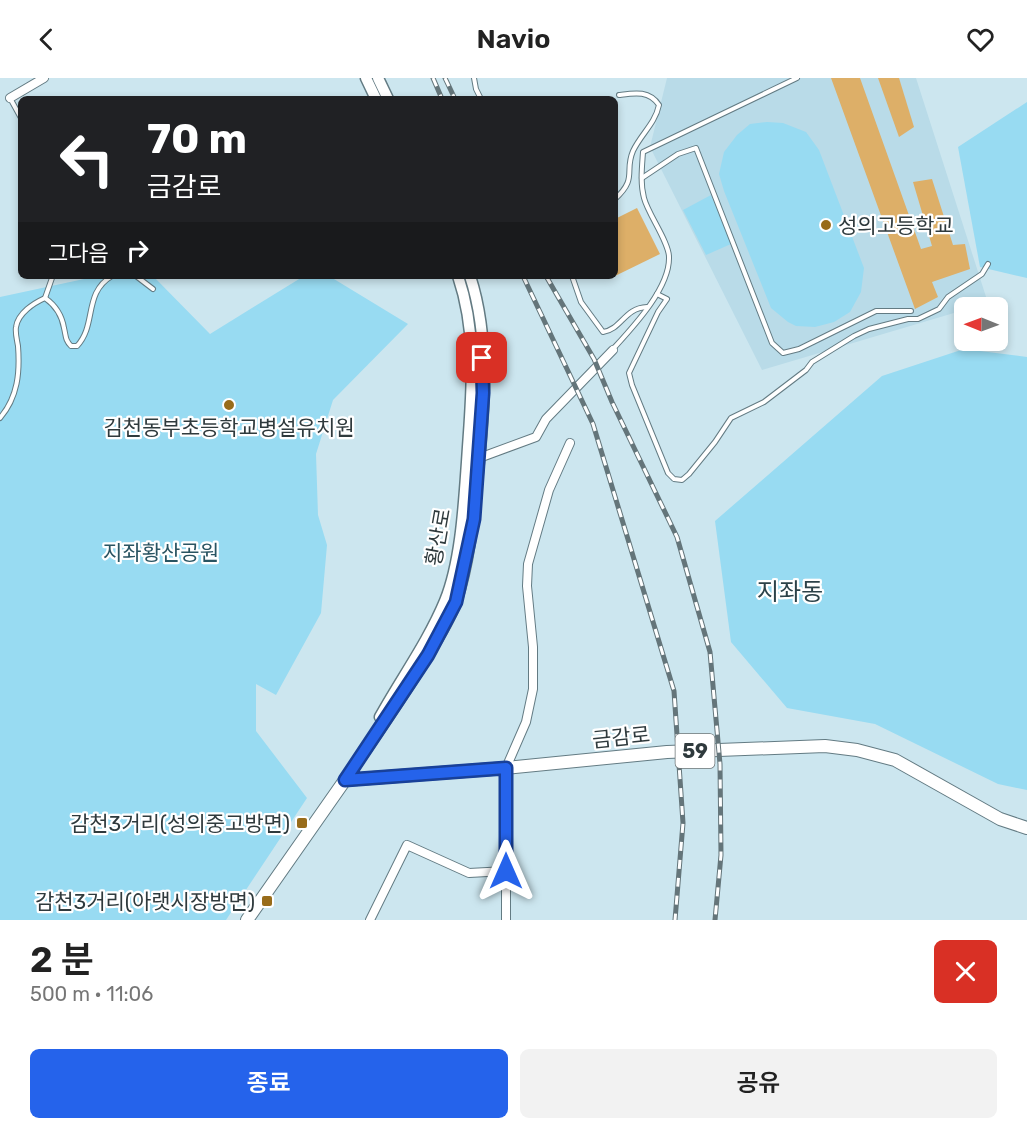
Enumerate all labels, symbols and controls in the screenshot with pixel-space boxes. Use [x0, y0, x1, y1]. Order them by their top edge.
icon: back [30, 23, 63, 56]
text: Navio [477, 23, 550, 55]
icon: heart [964, 23, 997, 56]
text: 70 m [147, 114, 247, 164]
icon: left [48, 120, 126, 198]
text: 금감로 [147, 171, 222, 203]
place label: 성의고등학교 [838, 213, 954, 238]
marker: 성의고등학교 [819, 218, 833, 232]
icon: right [121, 234, 154, 267]
text: 그다음 [48, 240, 109, 267]
north arrow [954, 297, 1008, 351]
map controls [954, 297, 1008, 351]
pin [456, 332, 507, 383]
icon: arrive [465, 341, 498, 374]
marker: 김천동부초등학교병설유치원 [222, 398, 236, 412]
place label: 김천동부초등학교병설유치원 [103, 415, 355, 440]
street label: 황산로 [421, 506, 455, 568]
park label: 지좌황산공원 [103, 540, 219, 565]
district label: 지좌동 [757, 578, 823, 606]
street label: 금감로 [591, 722, 651, 752]
road number: 59 [676, 734, 714, 768]
place label: 감천3거리(성의중고방면) [70, 811, 290, 836]
marker: 감천3거리(성의중고방면) [295, 816, 309, 830]
position arrow [474, 839, 538, 903]
place label: 감천3거리(아랫시장방면) [35, 889, 255, 914]
marker: 감천3거리(아랫시장방면) [260, 894, 274, 908]
text: 2 분 [30, 938, 94, 981]
button: close [934, 940, 997, 1003]
text: 500 m · 11:06 [30, 982, 153, 1006]
button: 종료 [30, 1049, 508, 1118]
button: 공유 [520, 1049, 997, 1118]

